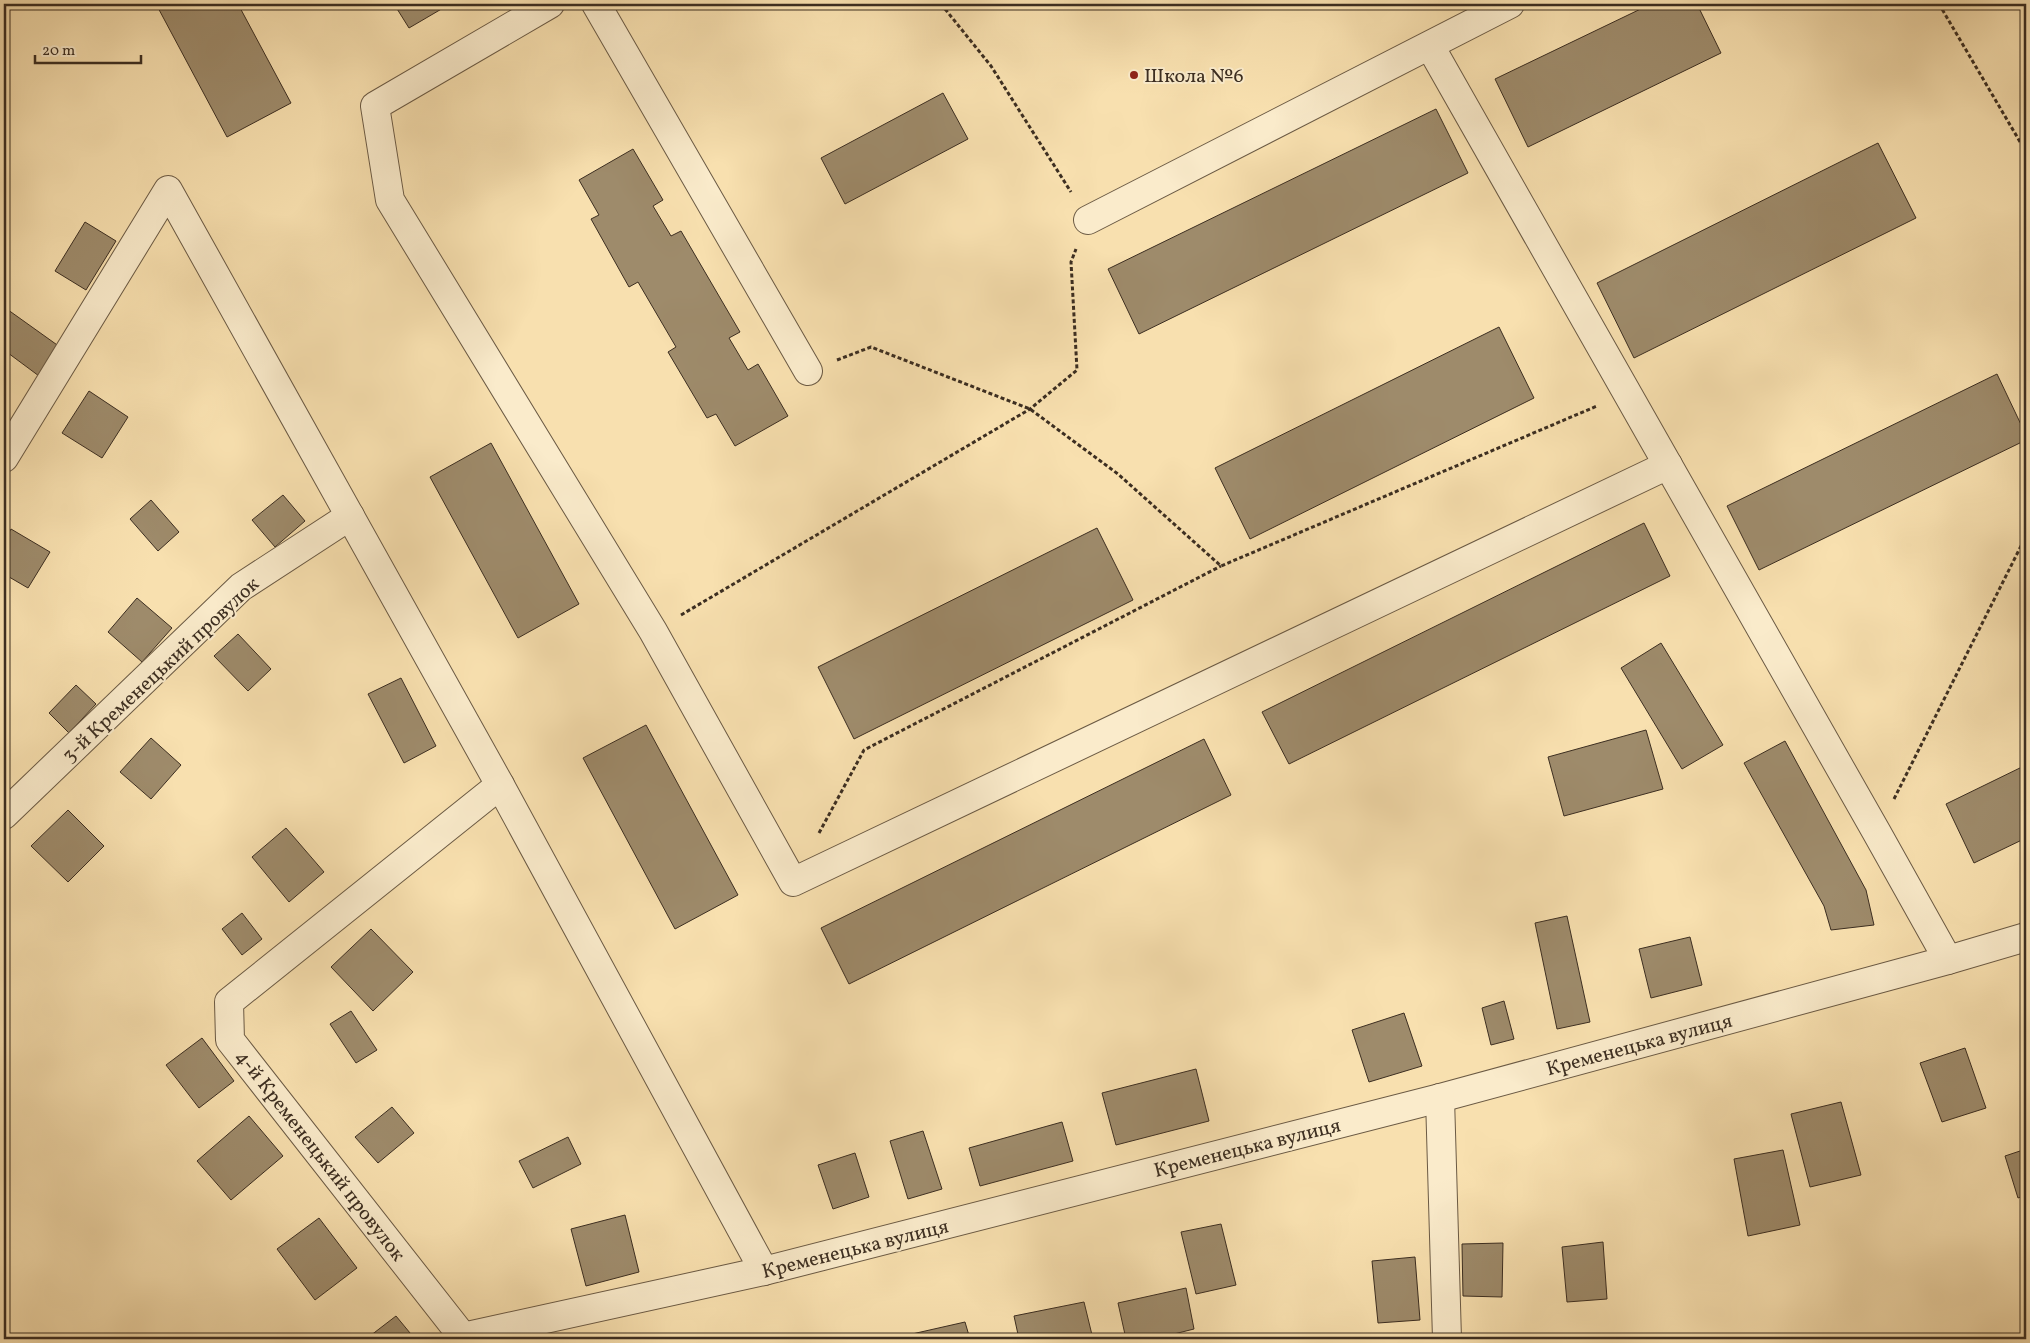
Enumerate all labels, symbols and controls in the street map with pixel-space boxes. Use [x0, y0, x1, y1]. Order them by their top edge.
scale bar [35, 32, 141, 64]
text: 20 m [42, 41, 75, 62]
place label: Школа №6 [1144, 63, 1244, 91]
marker: Школа №6 [1128, 69, 1140, 81]
street label: 3-й Кременецький провулок [56, 571, 267, 770]
street label: Кременецька вулиця [1543, 1008, 1736, 1084]
street label: 4-й Кременецький провулок [228, 1045, 411, 1268]
street label: Кременецька вулиця [1151, 1112, 1344, 1186]
street label: Кременецька вулиця [759, 1213, 952, 1287]

